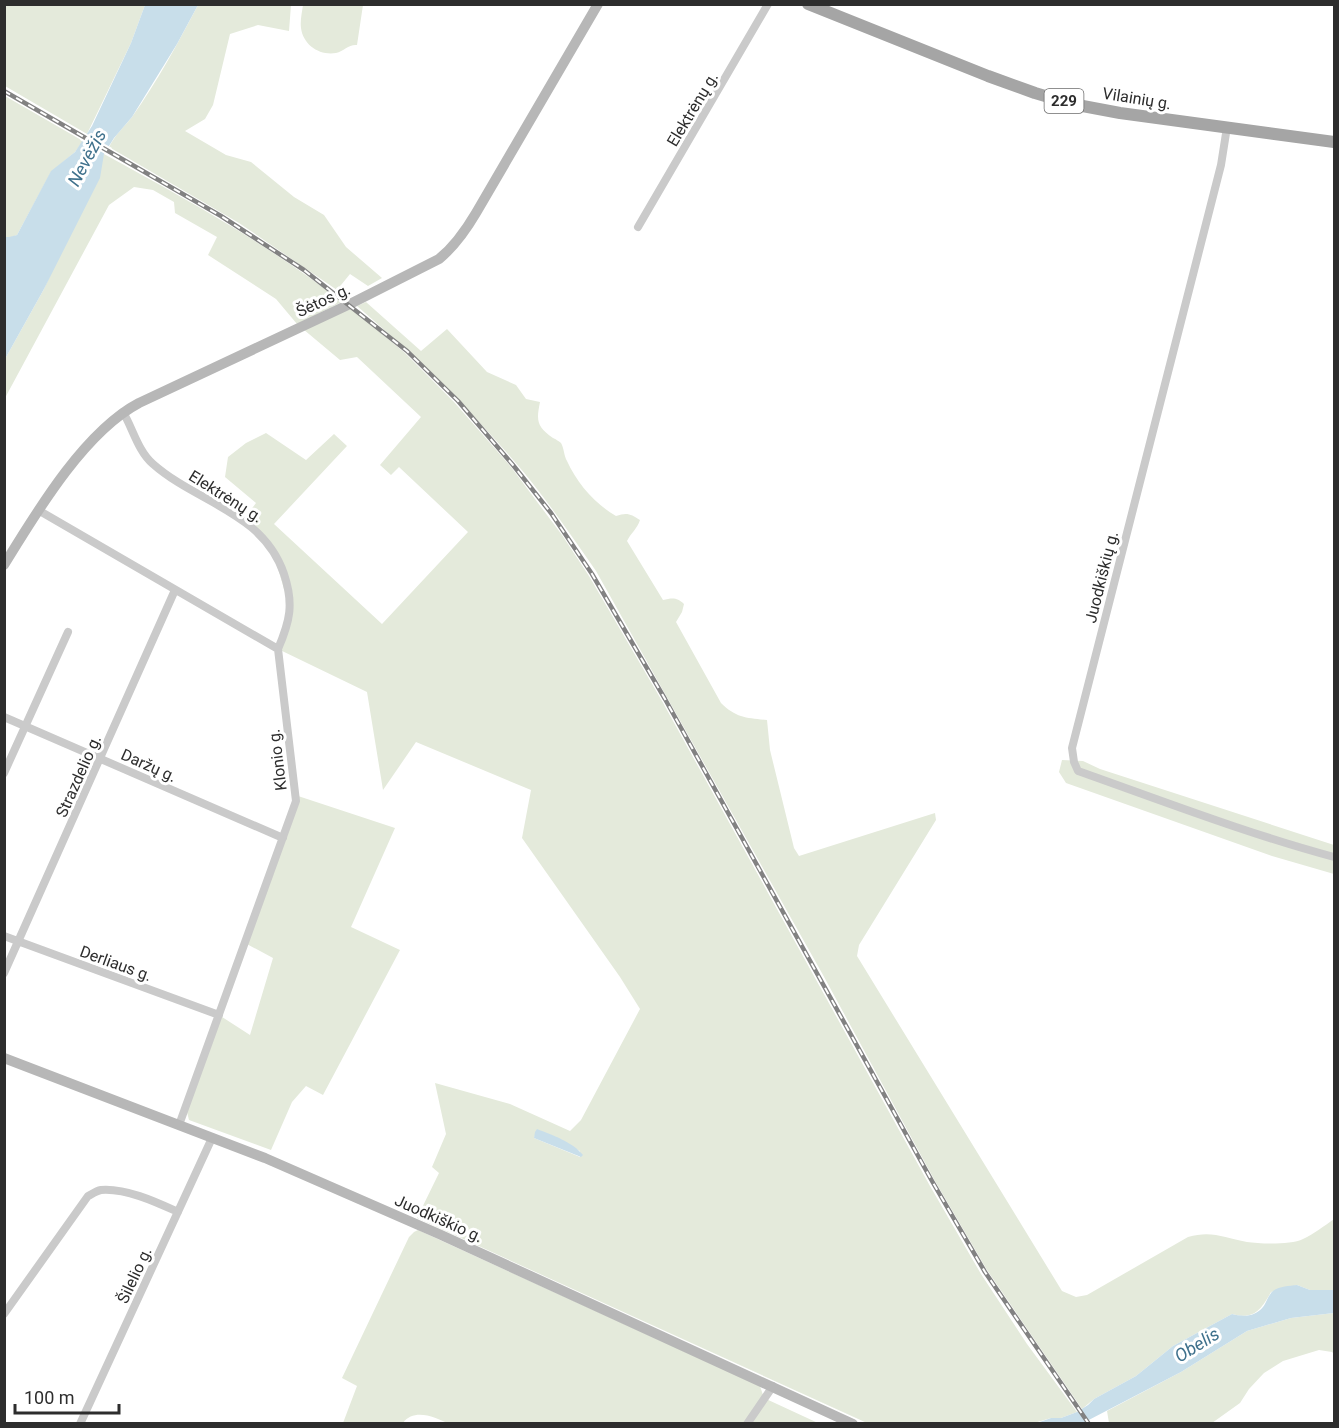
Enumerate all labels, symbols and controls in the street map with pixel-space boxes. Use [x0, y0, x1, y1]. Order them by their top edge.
street label: Elektrėnų g. [663, 69, 722, 150]
street label: Vilainių g. [1101, 84, 1173, 113]
road number: 229 [1044, 89, 1084, 113]
water label: Nevėžis [63, 126, 110, 190]
street label: Šėtos g. [293, 279, 353, 321]
street label: Elektrėnų g. [185, 466, 266, 527]
street label: Juodkiškių g. [1081, 529, 1122, 625]
street label: Klonio g. [264, 728, 291, 792]
street label: Strazdelio g. [52, 732, 105, 820]
street label: Daržų g. [118, 745, 179, 786]
street label: Derliaus g. [77, 942, 154, 985]
street label: Juodkiškio g. [392, 1191, 486, 1246]
street label: Šilelio g. [112, 1244, 156, 1306]
water label: Obelis [1171, 1323, 1223, 1366]
scale bar [15, 1377, 118, 1415]
text: 100 m [24, 1387, 75, 1408]

